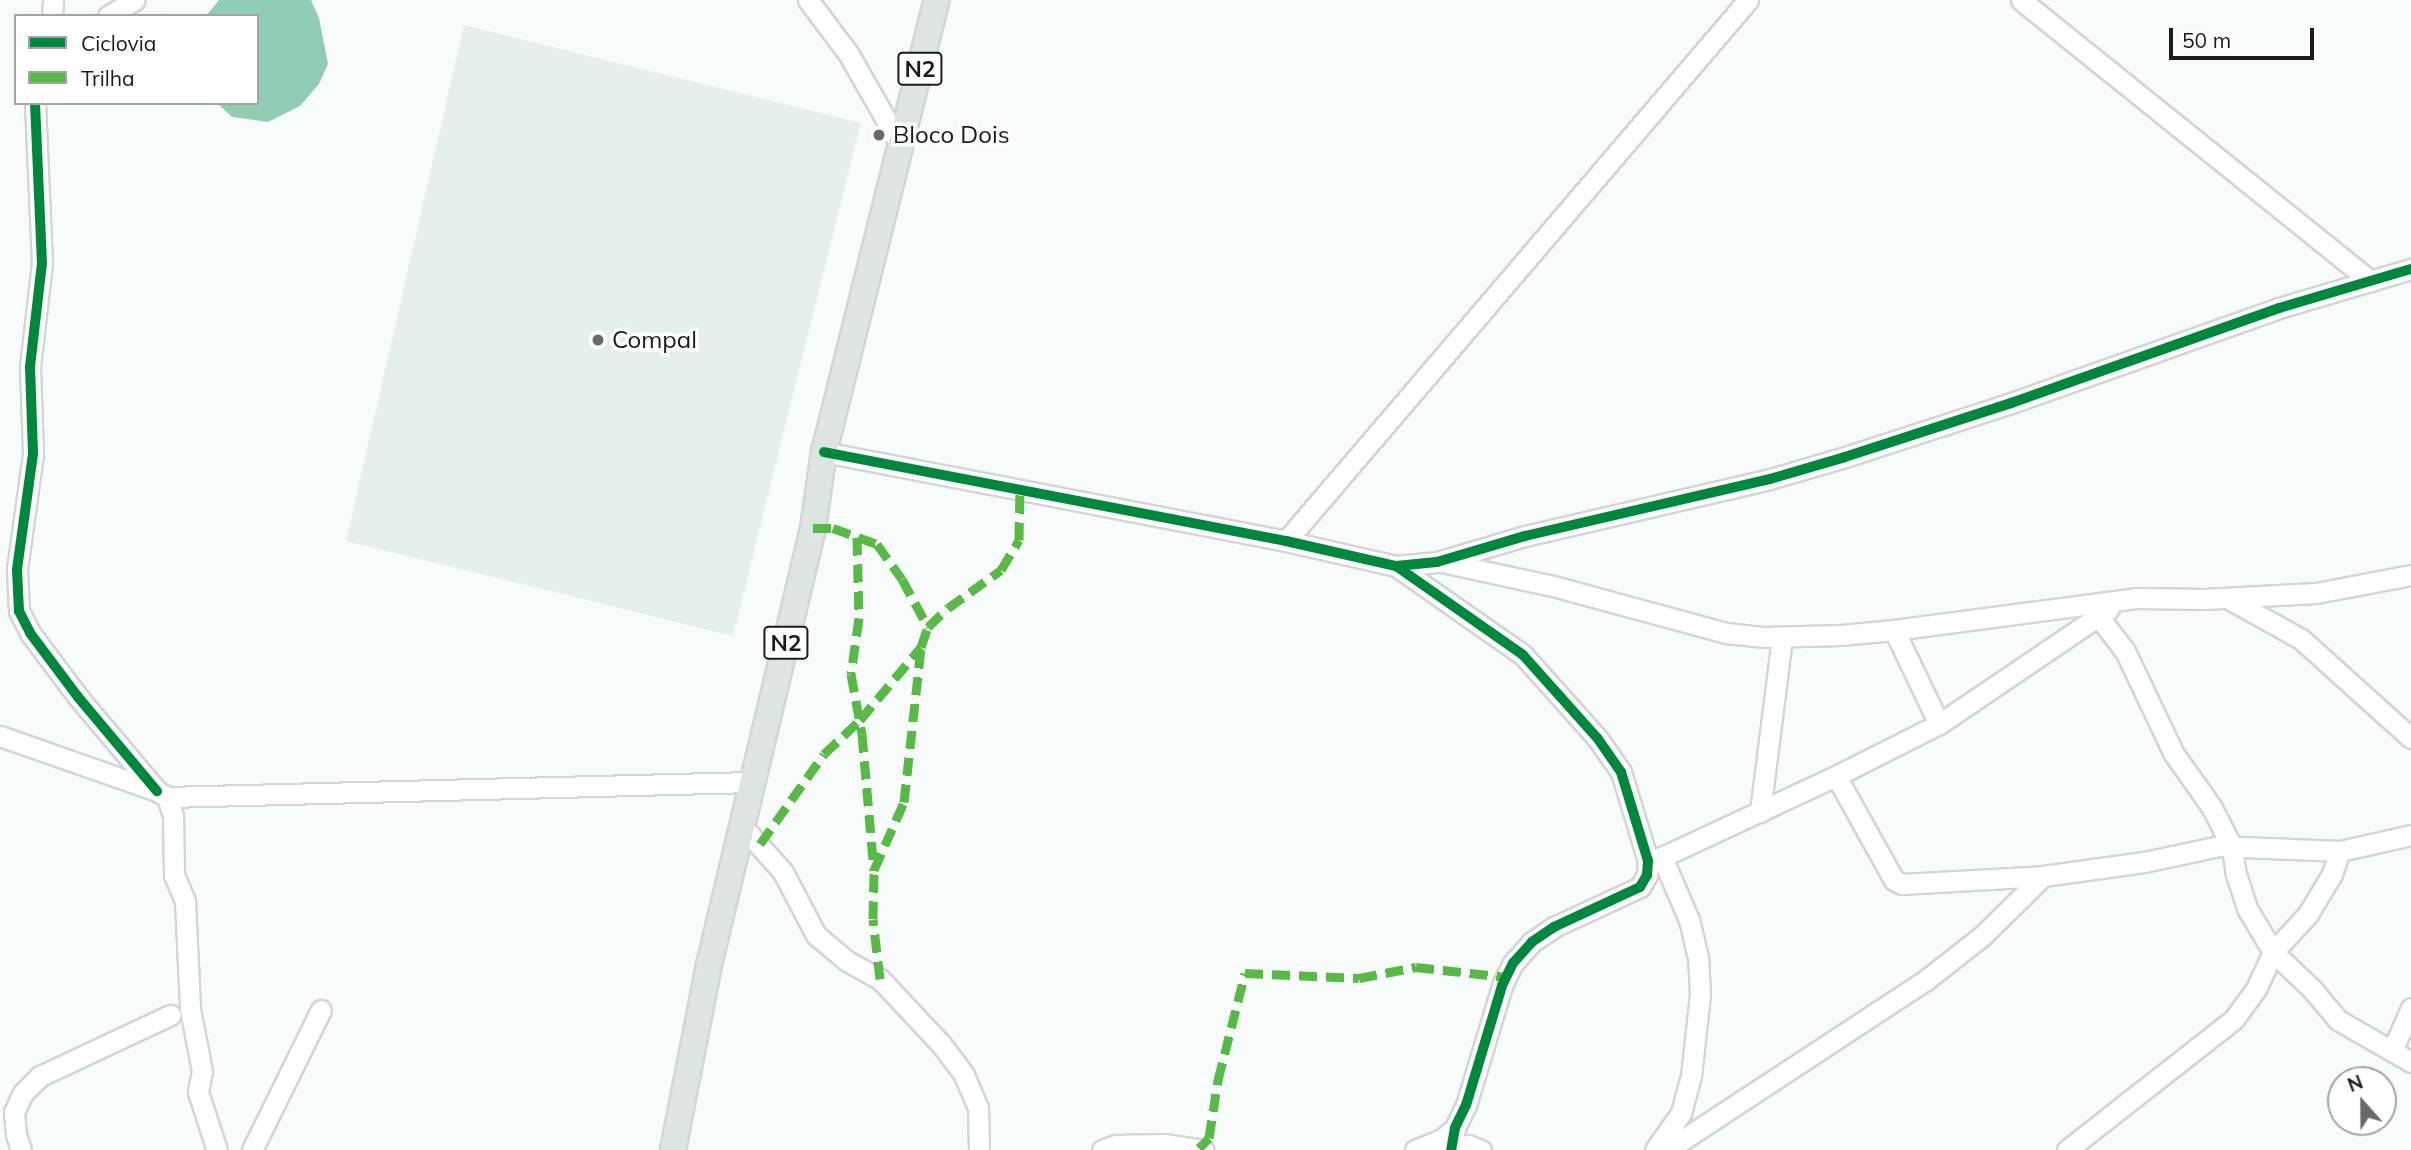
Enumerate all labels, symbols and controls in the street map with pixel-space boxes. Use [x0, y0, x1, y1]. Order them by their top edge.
legend [14, 14, 259, 105]
scale bar [2173, 14, 2318, 58]
text: 50 m [2182, 27, 2231, 53]
text: Ciclovia [81, 30, 156, 56]
road number: N2 [897, 50, 943, 88]
text: Trilha [81, 65, 135, 91]
place label: Bloco Dois [893, 121, 1010, 149]
marker: Bloco Dois [871, 127, 887, 143]
place label: Compal [612, 326, 697, 354]
marker: Compal [590, 332, 606, 348]
road number: N2 [763, 624, 809, 663]
north arrow [2327, 1066, 2397, 1136]
text: N [2344, 1069, 2366, 1097]

